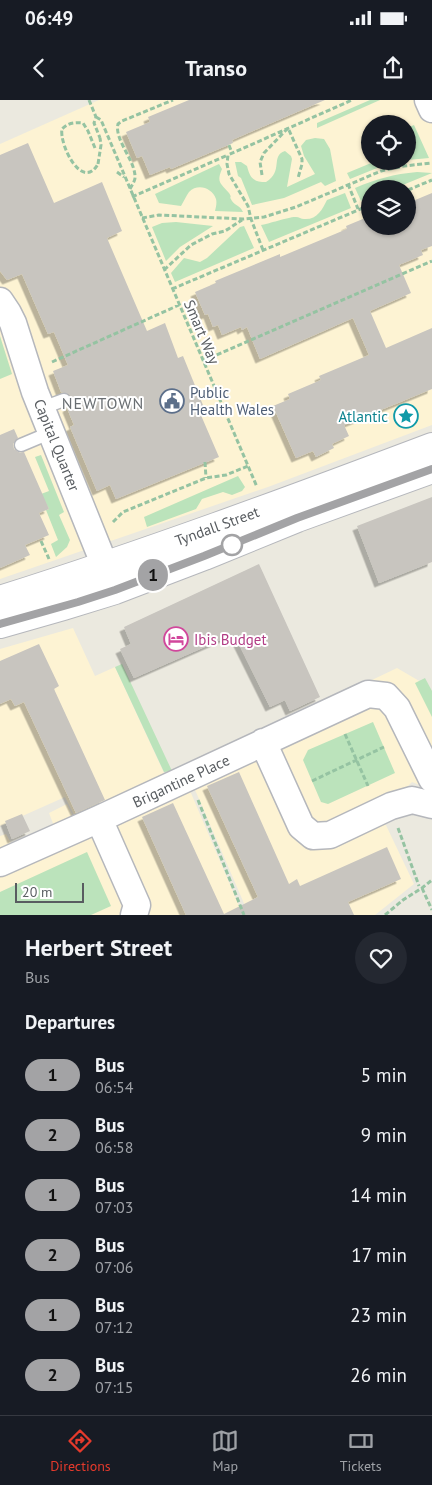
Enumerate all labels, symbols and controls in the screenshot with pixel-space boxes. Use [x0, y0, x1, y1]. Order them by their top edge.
text: 06:49 [25, 6, 73, 30]
icon: back [25, 54, 53, 82]
text: Transo [185, 54, 247, 82]
icon: share [379, 54, 407, 82]
map controls [361, 115, 416, 235]
button: locate [361, 115, 416, 170]
button: layers [361, 180, 416, 235]
street label: Smart Way [180, 297, 224, 367]
place label: Public Health Wales [190, 383, 274, 419]
public building icon: Public Health Wales [159, 388, 185, 414]
district label: NEWTOWN [62, 393, 144, 413]
street label: Capital Quarter [30, 396, 84, 494]
place icon: Atlantic [393, 403, 419, 429]
place label: Atlantic [338, 407, 388, 426]
street label: Tyndall Street [172, 502, 262, 550]
unlabelled marker [221, 534, 243, 556]
line badge: 1 [137, 559, 169, 591]
text: 1 [148, 563, 158, 586]
hotel icon: Ibis Budget [163, 626, 189, 652]
place label: Ibis Budget [194, 630, 266, 649]
street label: Brigantine Place [130, 750, 232, 812]
scale bar [15, 880, 84, 903]
text: 20 m [22, 883, 52, 901]
text: Herbert Street [25, 932, 172, 963]
button: heart [355, 932, 407, 984]
text: Bus [25, 967, 50, 987]
text: Departures [25, 1010, 115, 1034]
text: Bus [95, 1053, 124, 1077]
text: 1 [47, 1063, 58, 1086]
text: 5 min [361, 1063, 407, 1087]
text: 06:54 [95, 1077, 133, 1097]
text: Bus [95, 1113, 124, 1137]
text: 2 [47, 1123, 58, 1146]
text: 9 min [361, 1123, 407, 1147]
text: 06:58 [95, 1137, 133, 1157]
text: Bus [95, 1173, 124, 1197]
text: 1 [47, 1183, 58, 1206]
text: 14 min [350, 1183, 407, 1207]
text: 07:03 [95, 1197, 133, 1217]
text: Bus [95, 1233, 124, 1257]
text: 2 [47, 1243, 58, 1266]
text: 17 min [351, 1243, 407, 1267]
text: 07:06 [95, 1257, 133, 1277]
text: Bus [95, 1293, 124, 1317]
text: 1 [47, 1303, 58, 1326]
text: 23 min [350, 1303, 407, 1327]
text: 07:12 [95, 1317, 133, 1337]
text: Bus [95, 1353, 124, 1377]
text: 2 [47, 1363, 58, 1386]
text: 26 min [350, 1363, 407, 1387]
text: 07:15 [95, 1377, 133, 1397]
tab: Directions [50, 1427, 111, 1475]
tab: Map [211, 1427, 239, 1475]
tab: Tickets [340, 1427, 382, 1475]

